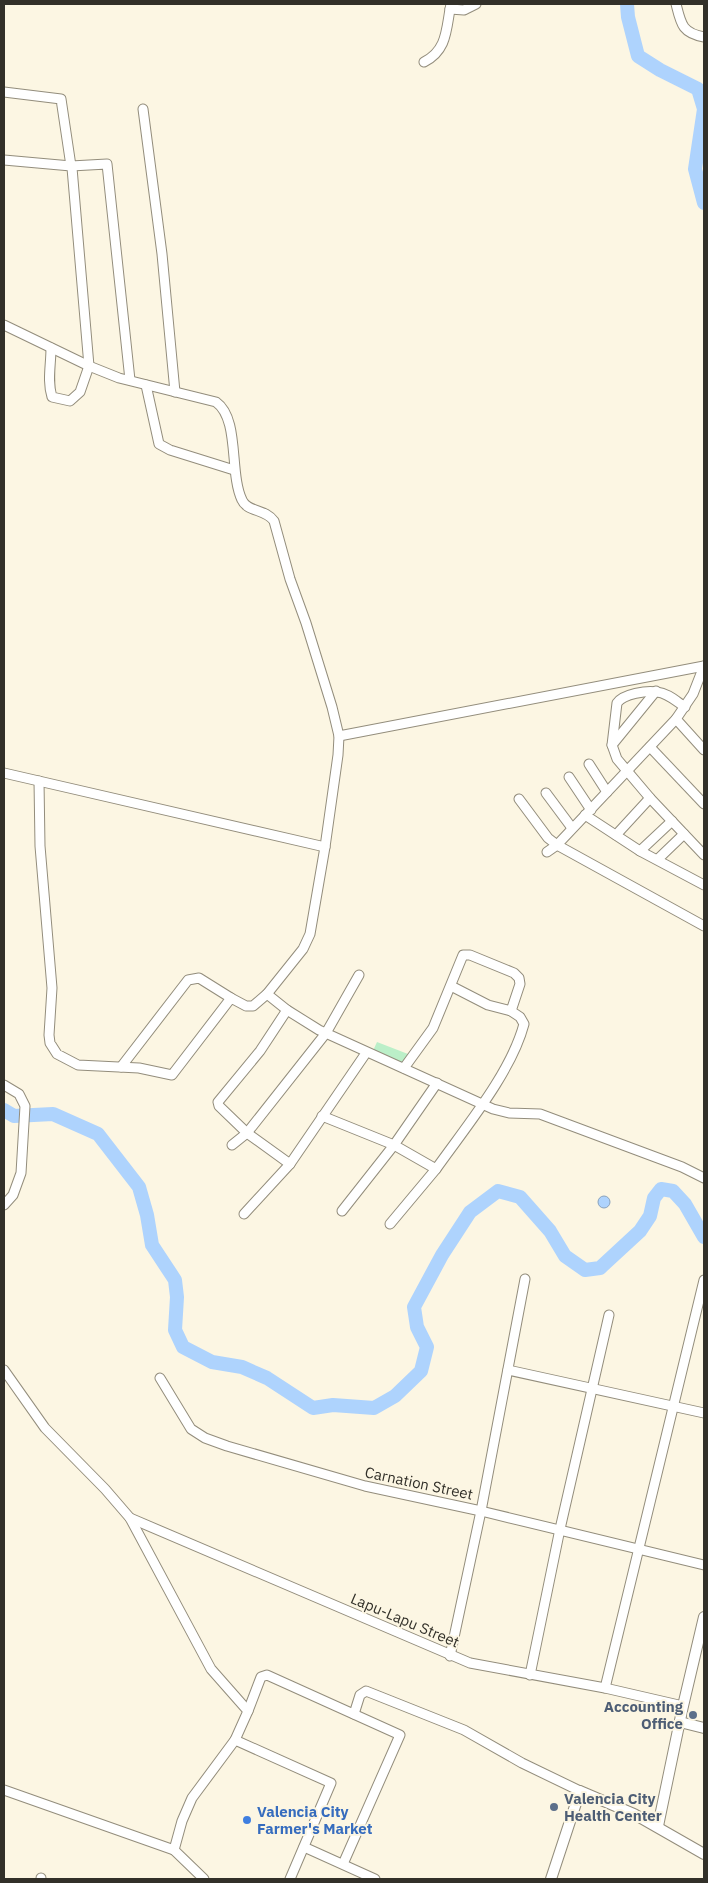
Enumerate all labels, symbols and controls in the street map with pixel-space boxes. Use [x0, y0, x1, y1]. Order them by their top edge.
street label: Carnation Street [363, 1462, 475, 1504]
street label: Lapu-Lapu Street [348, 1589, 462, 1651]
place label: Accounting Office [604, 1697, 684, 1733]
marker: Accounting Office [687, 1709, 699, 1721]
place label: Valencia City Health Center [564, 1789, 662, 1825]
marker: Valencia City Health Center [548, 1801, 560, 1813]
place label: Valencia City Farmer's Market [257, 1802, 373, 1838]
marker: Valencia City Farmer's Market [241, 1814, 253, 1826]

